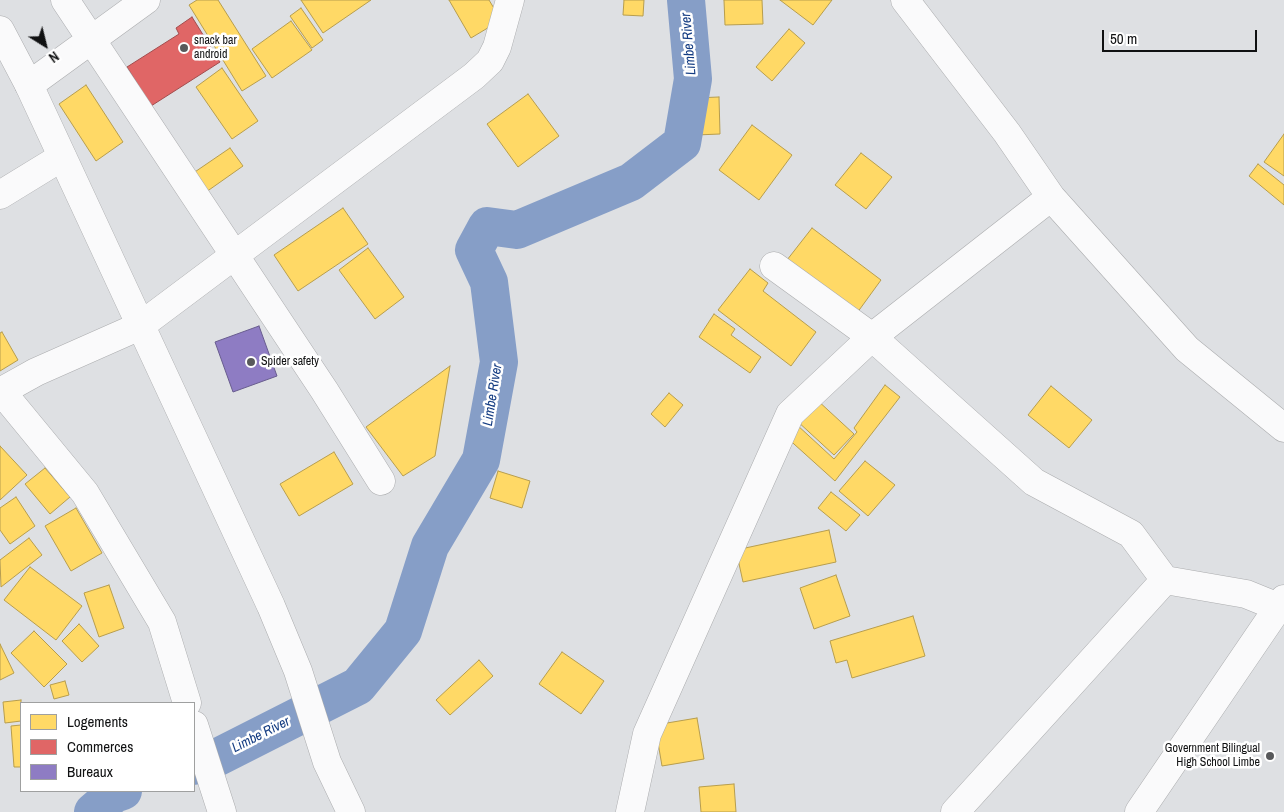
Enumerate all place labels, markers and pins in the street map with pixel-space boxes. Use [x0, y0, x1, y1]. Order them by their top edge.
place label: snack bar android [194, 34, 237, 62]
marker: snack bar android [178, 42, 190, 54]
place label: Spider safety [261, 355, 319, 369]
marker: Spider safety [245, 356, 257, 368]
place label: Government Bilingual High School Limbe [1165, 742, 1260, 770]
marker: Government Bilingual High School Limbe [1264, 750, 1276, 762]

